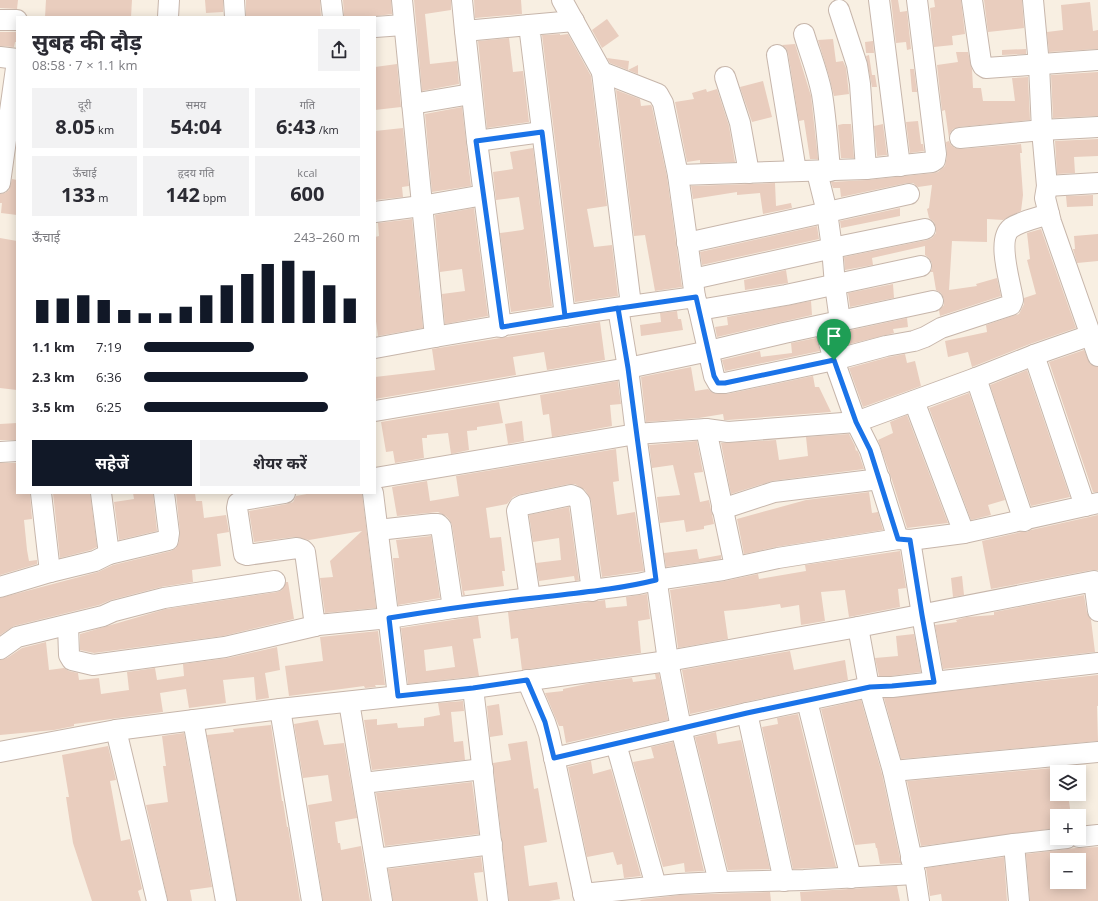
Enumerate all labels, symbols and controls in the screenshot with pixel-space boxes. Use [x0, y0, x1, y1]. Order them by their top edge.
text: सुबह की दौड़ [32, 26, 142, 56]
button: share [318, 29, 360, 71]
text: 08:58 · 7 × 1.1 km [32, 56, 137, 74]
text: दूरी [78, 97, 91, 112]
text: समय [186, 97, 206, 112]
text: गति [300, 97, 315, 112]
text: 8.05 [55, 113, 95, 140]
text: 54:04 [170, 113, 222, 140]
text: 6:43 [276, 113, 316, 140]
text: km [95, 122, 114, 137]
text: /km [316, 122, 339, 137]
text: ऊँचाई [73, 165, 97, 180]
text: हृदय गति [178, 165, 214, 180]
text: kcal [297, 165, 317, 180]
text: 600 [290, 180, 324, 207]
text: 133 [61, 181, 95, 208]
text: 142 [166, 181, 200, 208]
text: m [95, 190, 108, 205]
text: bpm [200, 190, 226, 205]
text: ऊँचाई [32, 228, 60, 246]
text: 243–260 m [293, 228, 360, 246]
pin [817, 319, 851, 360]
icon: arrive [823, 325, 845, 347]
text: 1.1 km [32, 338, 75, 356]
text: 7:19 [96, 338, 122, 356]
text: 2.3 km [32, 368, 75, 386]
text: 6:36 [96, 368, 122, 386]
text: 3.5 km [32, 398, 75, 416]
text: 6:25 [96, 398, 122, 416]
button: सहेजें [32, 440, 192, 486]
button: शेयर करें [200, 440, 360, 486]
map controls [1050, 765, 1086, 889]
button: layers [1050, 765, 1086, 801]
button: + [1050, 809, 1086, 845]
button: − [1050, 853, 1086, 889]

